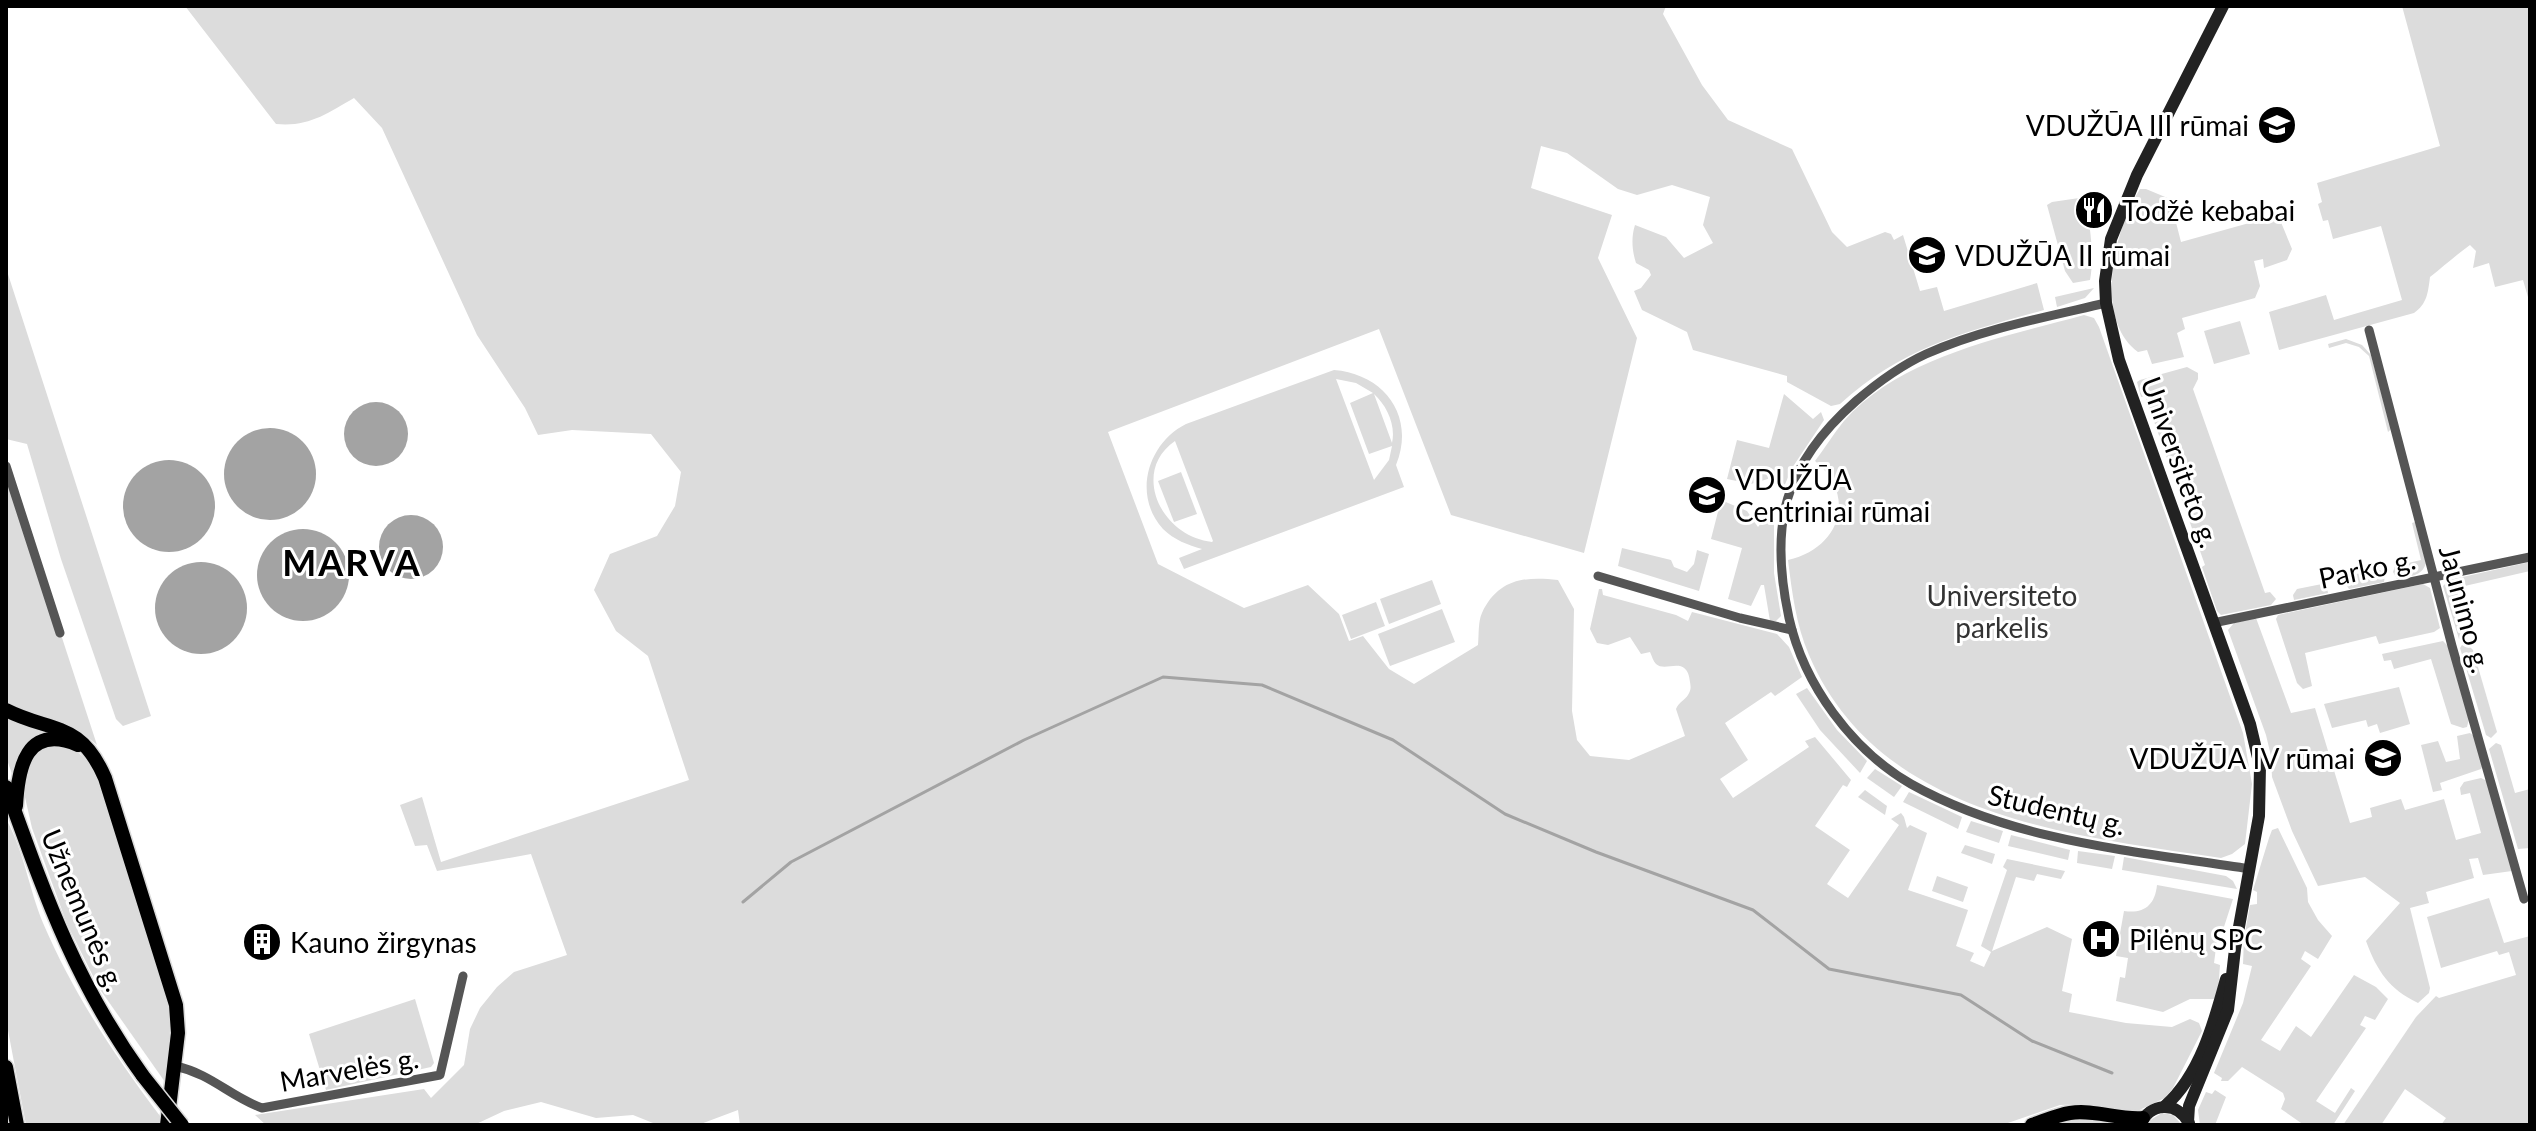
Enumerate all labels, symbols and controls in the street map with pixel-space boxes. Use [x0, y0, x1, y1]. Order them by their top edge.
school or university icon: VDUŽŪA III rūmai [2256, 104, 2298, 146]
place label: VDUŽŪA III rūmai [2026, 108, 2249, 142]
restaurant icon: Todžė kebabai [2073, 189, 2115, 231]
place label: Todžė kebabai [2122, 193, 2295, 227]
school or university icon: VDUŽŪA II rūmai [1906, 234, 1948, 276]
place label: VDUŽŪA II rūmai [1955, 238, 2170, 272]
street label: Universiteto g. [2134, 372, 2228, 552]
place label: VDUŽŪA Centriniai rūmai [1735, 462, 1930, 528]
school or university icon: VDUŽŪA Centriniai rūmai [1686, 474, 1728, 516]
district label: MARVA [282, 540, 422, 584]
street label: Parko g. [2315, 541, 2419, 595]
street label: Jaunimo g. [2433, 542, 2499, 676]
park label: Universiteto parkelis [1927, 578, 2077, 644]
school or university icon: VDUŽŪA IV rūmai [2362, 737, 2404, 779]
place label: VDUŽŪA IV rūmai [2130, 741, 2355, 775]
street label: Studentų g. [1985, 777, 2129, 841]
street label: Užnemunės g. [35, 824, 133, 996]
hospital icon: Pilėnų SPC [2080, 918, 2122, 960]
building icon: Kauno žirgynas [241, 921, 283, 963]
place label: Pilėnų SPC [2129, 922, 2263, 956]
place label: Kauno žirgynas [290, 925, 477, 959]
street label: Marvelės g. [277, 1040, 421, 1098]

